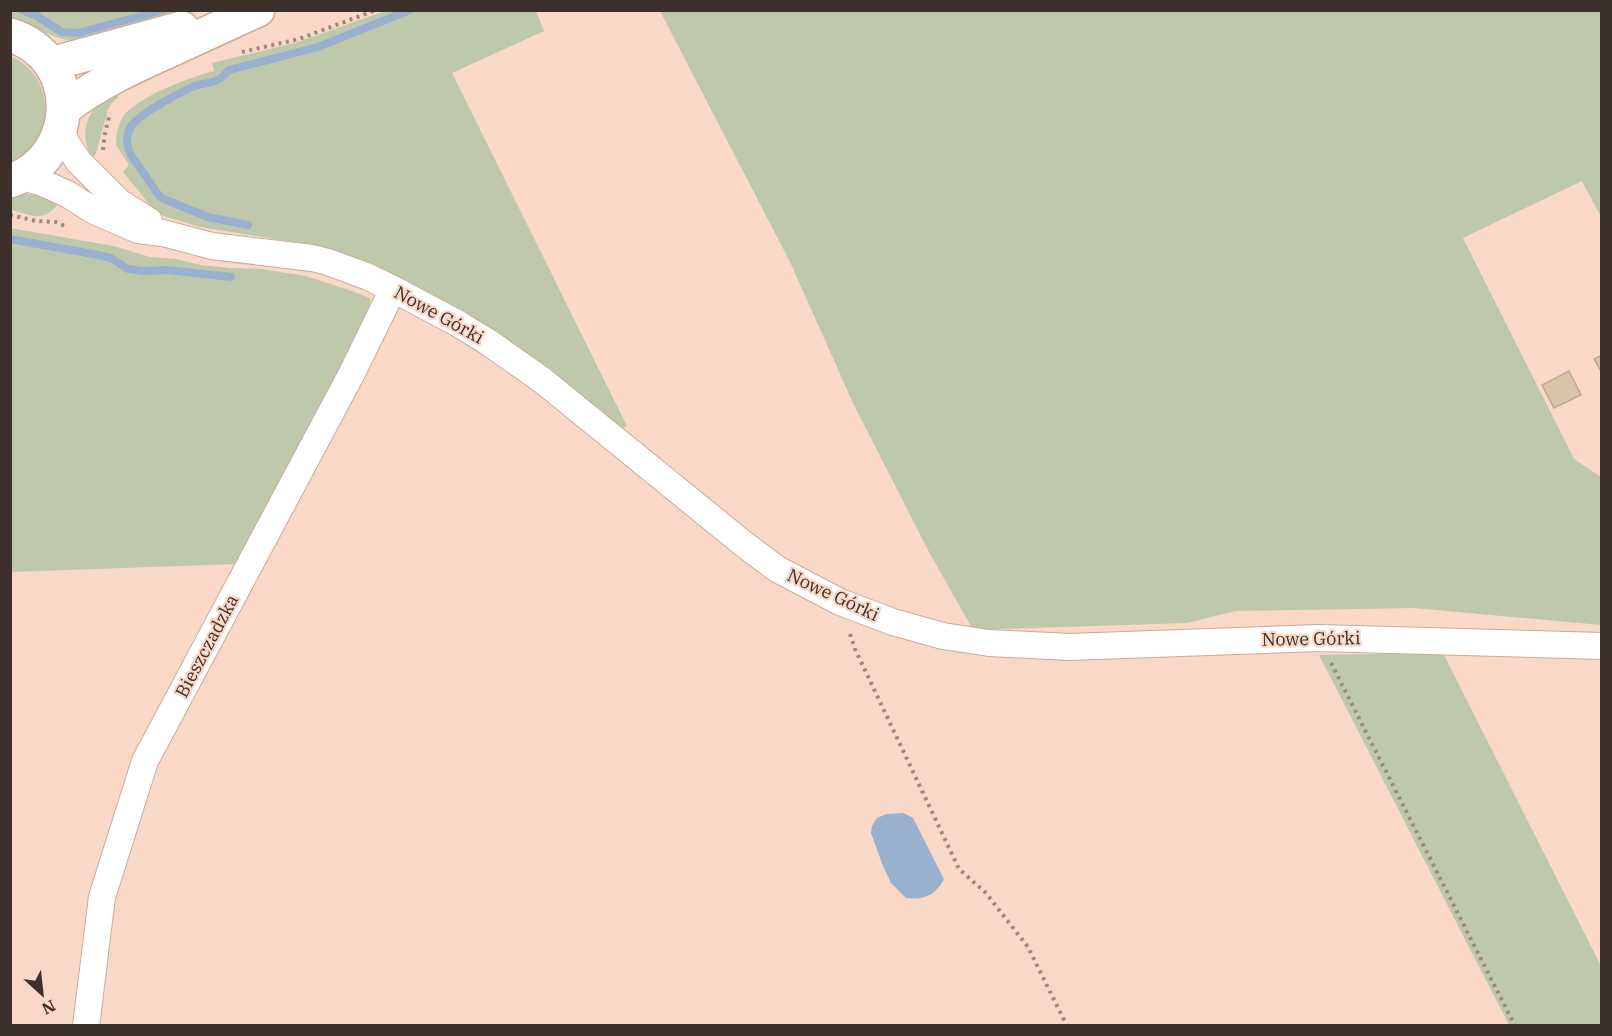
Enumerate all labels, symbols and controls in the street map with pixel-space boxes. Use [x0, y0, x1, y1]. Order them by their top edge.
street label: Nowe Górki [390, 281, 488, 349]
street label: Nowe Górki [784, 563, 883, 626]
street label: Bieszczadzka [170, 590, 243, 701]
street label: Nowe Górki [1261, 626, 1361, 651]
north arrow [12, 964, 72, 1024]
text: N [39, 996, 59, 1019]

